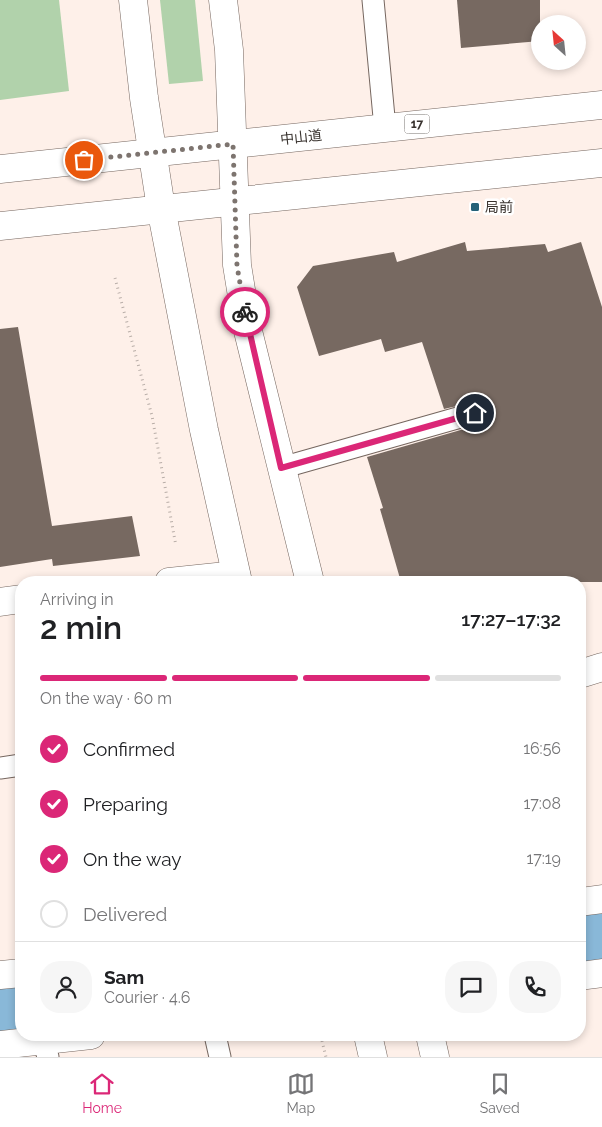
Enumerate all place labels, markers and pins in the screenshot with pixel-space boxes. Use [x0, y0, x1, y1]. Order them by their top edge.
pin [63, 139, 105, 181]
place label: 局前 [485, 199, 513, 215]
marker: 局前 [469, 201, 481, 213]
pin [454, 392, 496, 434]

